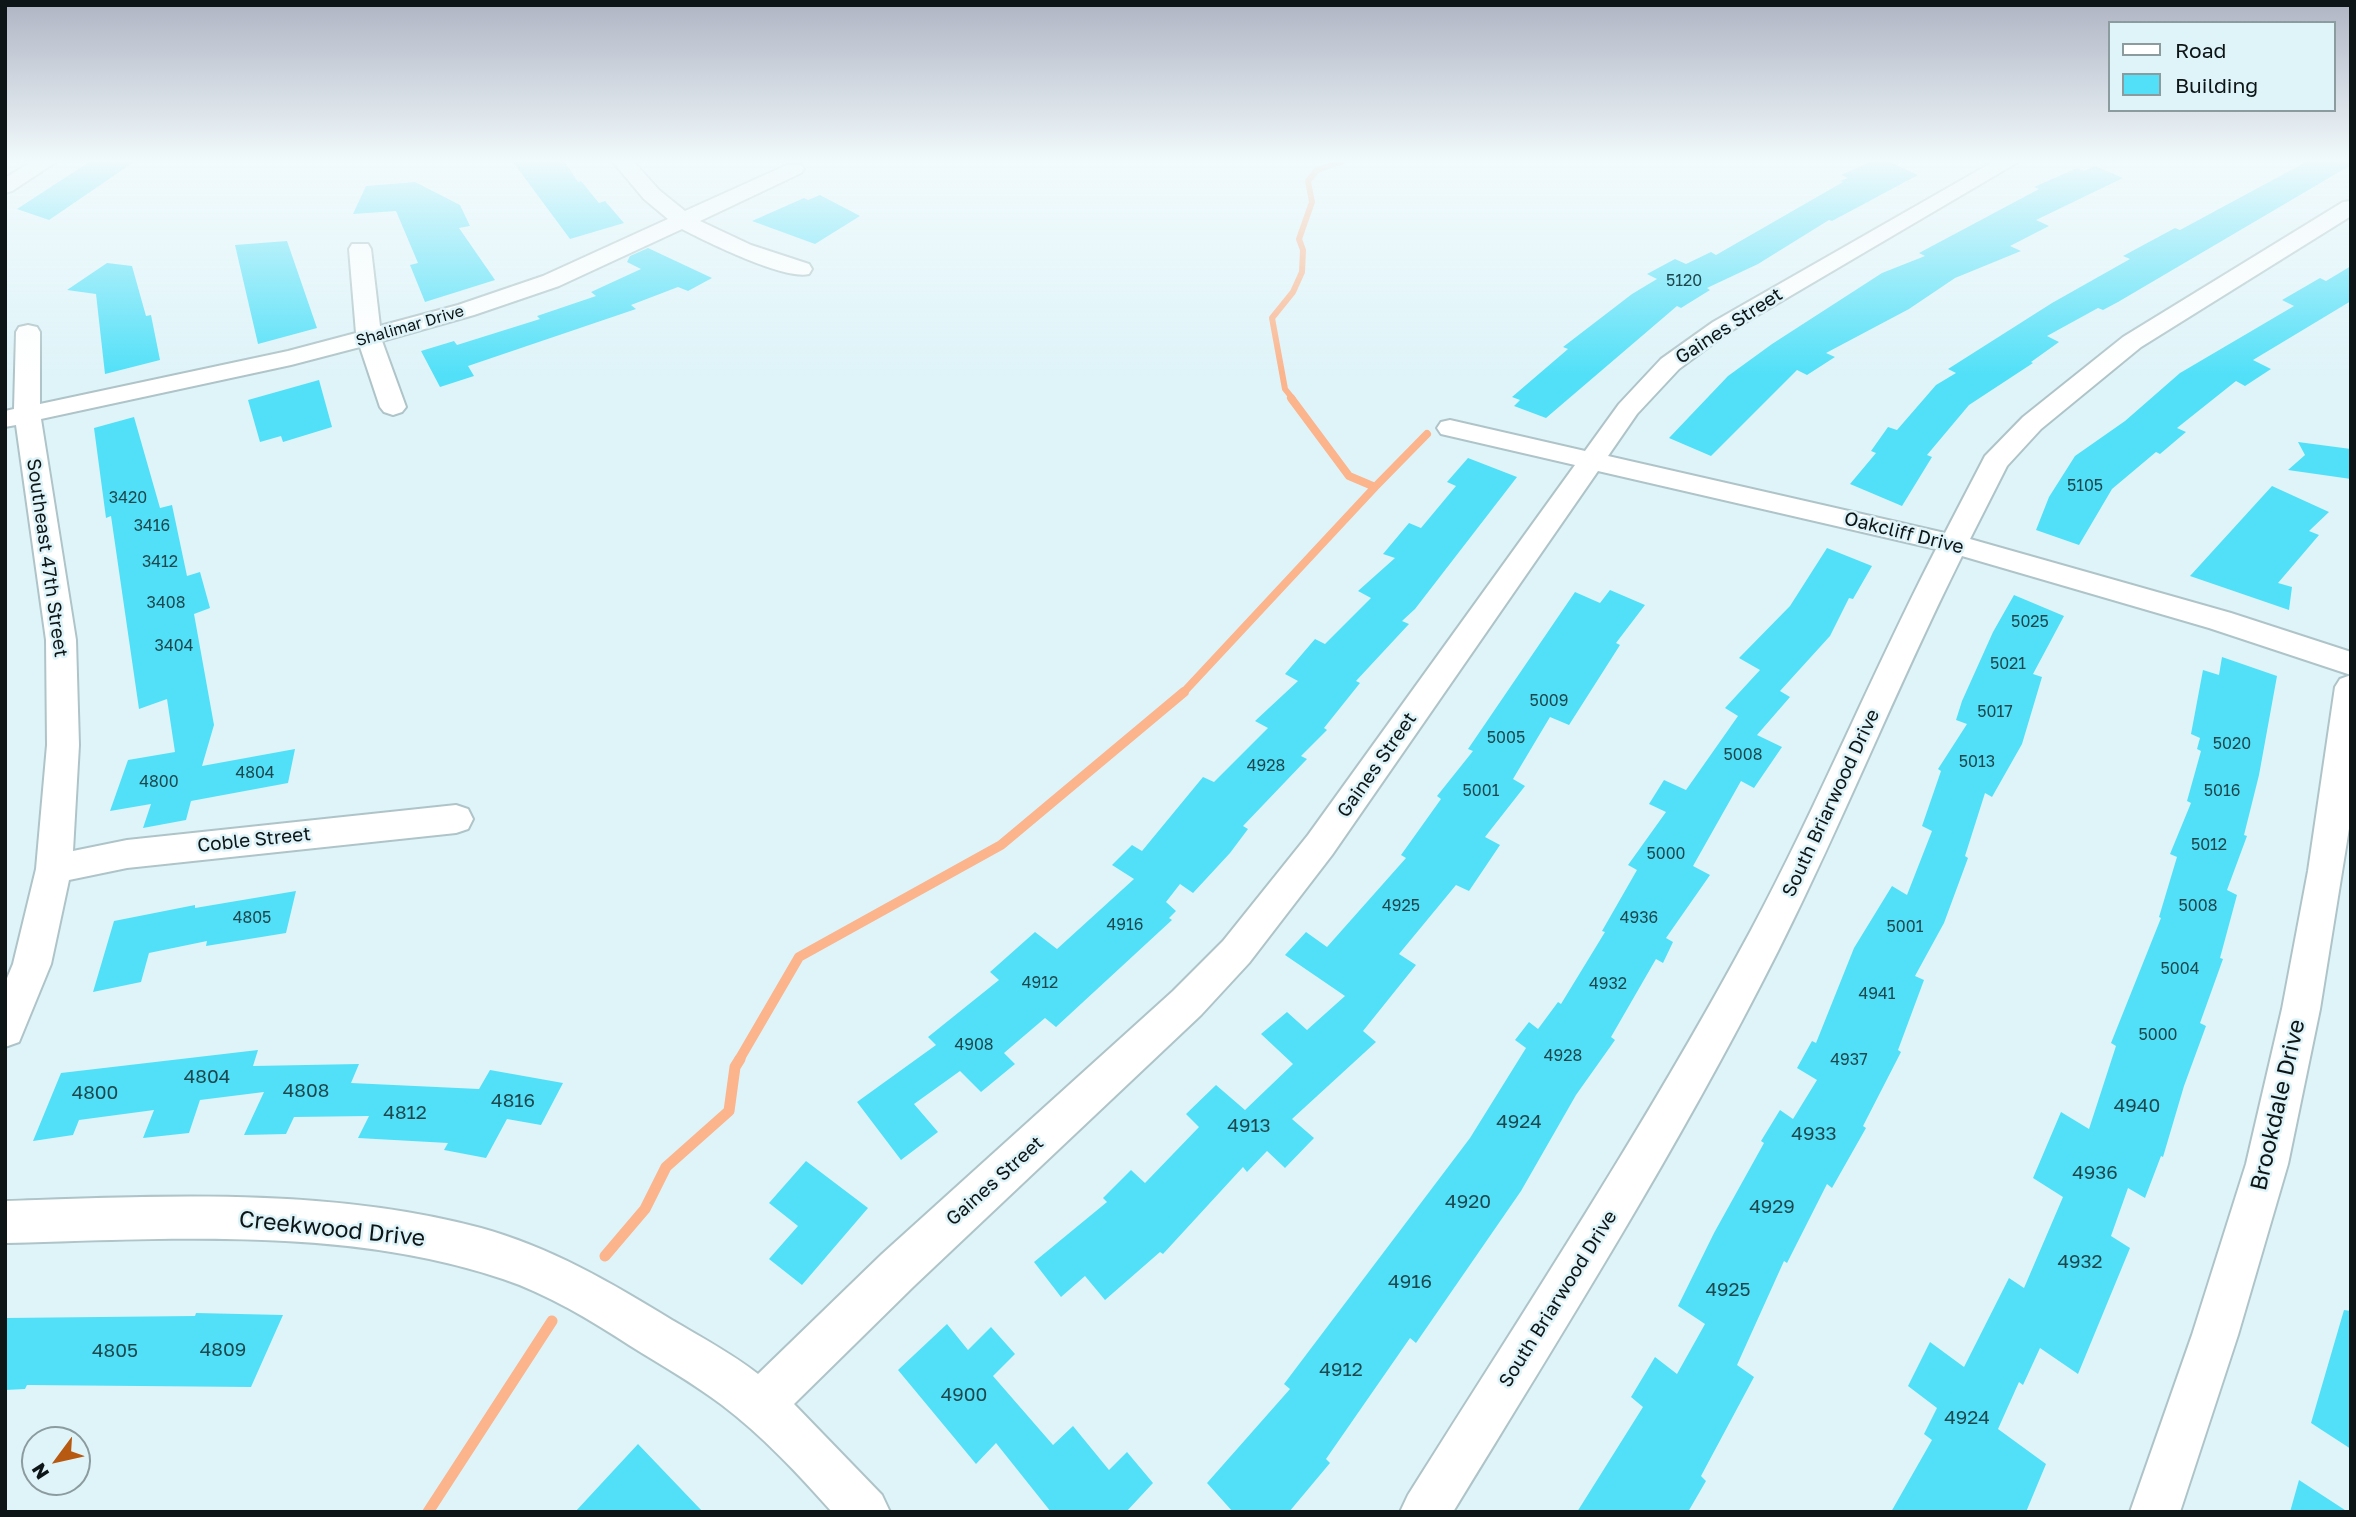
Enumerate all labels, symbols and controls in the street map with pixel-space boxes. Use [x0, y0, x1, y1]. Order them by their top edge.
legend [2108, 21, 2335, 112]
text: Road [2175, 37, 2226, 63]
text: Building [2175, 72, 2258, 98]
house number: 5120 [1666, 271, 1702, 291]
street label: Gaines Street [1671, 283, 1787, 369]
street label: Shalimar Drive [354, 301, 466, 351]
street label: Southeast 47th Street [22, 457, 72, 659]
house number: 5105 [2067, 476, 2103, 496]
house number: 3420 [109, 488, 147, 508]
street label: Oakcliff Drive [1842, 507, 1966, 559]
house number: 3416 [134, 516, 170, 536]
house number: 3412 [142, 552, 178, 572]
house number: 3408 [147, 593, 185, 613]
house number: 5025 [2011, 612, 2049, 632]
house number: 3404 [155, 636, 193, 656]
house number: 5021 [1990, 654, 2026, 674]
house number: 5009 [1530, 691, 1568, 711]
house number: 5017 [1977, 702, 2013, 722]
street label: South Briarwood Drive [1777, 706, 1885, 900]
street label: Gaines Street [1332, 708, 1422, 822]
house number: 5005 [1487, 728, 1525, 748]
house number: 5020 [2213, 734, 2251, 754]
house number: 5008 [1724, 745, 1762, 765]
house number: 5013 [1959, 752, 1995, 772]
house number: 4928 [1247, 756, 1285, 776]
house number: 4804 [235, 763, 275, 783]
house number: 4800 [139, 772, 179, 792]
house number: 5001 [1463, 781, 1499, 801]
house number: 5016 [2204, 781, 2240, 801]
street label: Coble Street [196, 823, 312, 857]
house number: 5012 [2191, 835, 2227, 855]
house number: 5000 [1646, 844, 1686, 864]
house number: 4925 [1382, 896, 1420, 916]
house number: 5008 [2179, 896, 2217, 916]
house number: 4805 [233, 908, 271, 928]
house number: 4936 [1620, 908, 1658, 928]
house number: 4916 [1107, 915, 1143, 935]
house number: 5001 [1887, 917, 1923, 937]
house number: 5004 [2161, 959, 2199, 979]
house number: 4912 [1022, 973, 1058, 993]
house number: 4932 [1589, 974, 1627, 994]
house number: 4941 [1859, 984, 1895, 1004]
street label: Brookdale Drive [2245, 1017, 2311, 1193]
house number: 5000 [2138, 1025, 2178, 1045]
house number: 4908 [954, 1035, 994, 1055]
house number: 4928 [1544, 1046, 1582, 1066]
house number: 4937 [1830, 1050, 1868, 1070]
house number: 4804 [184, 1066, 230, 1088]
house number: 4808 [283, 1080, 329, 1102]
house number: 4800 [72, 1082, 118, 1104]
house number: 4816 [491, 1090, 535, 1112]
house number: 4940 [2114, 1095, 2160, 1117]
house number: 4812 [383, 1102, 427, 1124]
house number: 4924 [1496, 1111, 1542, 1133]
house number: 4913 [1227, 1115, 1271, 1137]
house number: 4933 [1791, 1123, 1837, 1145]
street label: Gaines Street [942, 1131, 1048, 1231]
house number: 4936 [2072, 1162, 2118, 1184]
house number: 4920 [1445, 1191, 1491, 1213]
house number: 4929 [1749, 1196, 1795, 1218]
street label: Creekwood Drive [237, 1205, 427, 1253]
street label: South Briarwood Drive [1494, 1206, 1622, 1392]
house number: 4932 [2057, 1251, 2103, 1273]
house number: 4916 [1388, 1271, 1432, 1293]
house number: 4925 [1705, 1279, 1751, 1301]
house number: 4809 [200, 1339, 246, 1361]
house number: 4805 [92, 1340, 138, 1362]
house number: 4912 [1319, 1359, 1363, 1381]
house number: 4900 [941, 1384, 987, 1406]
house number: 4924 [1944, 1407, 1990, 1429]
north arrow [21, 1426, 91, 1496]
text: N [26, 1459, 53, 1484]

